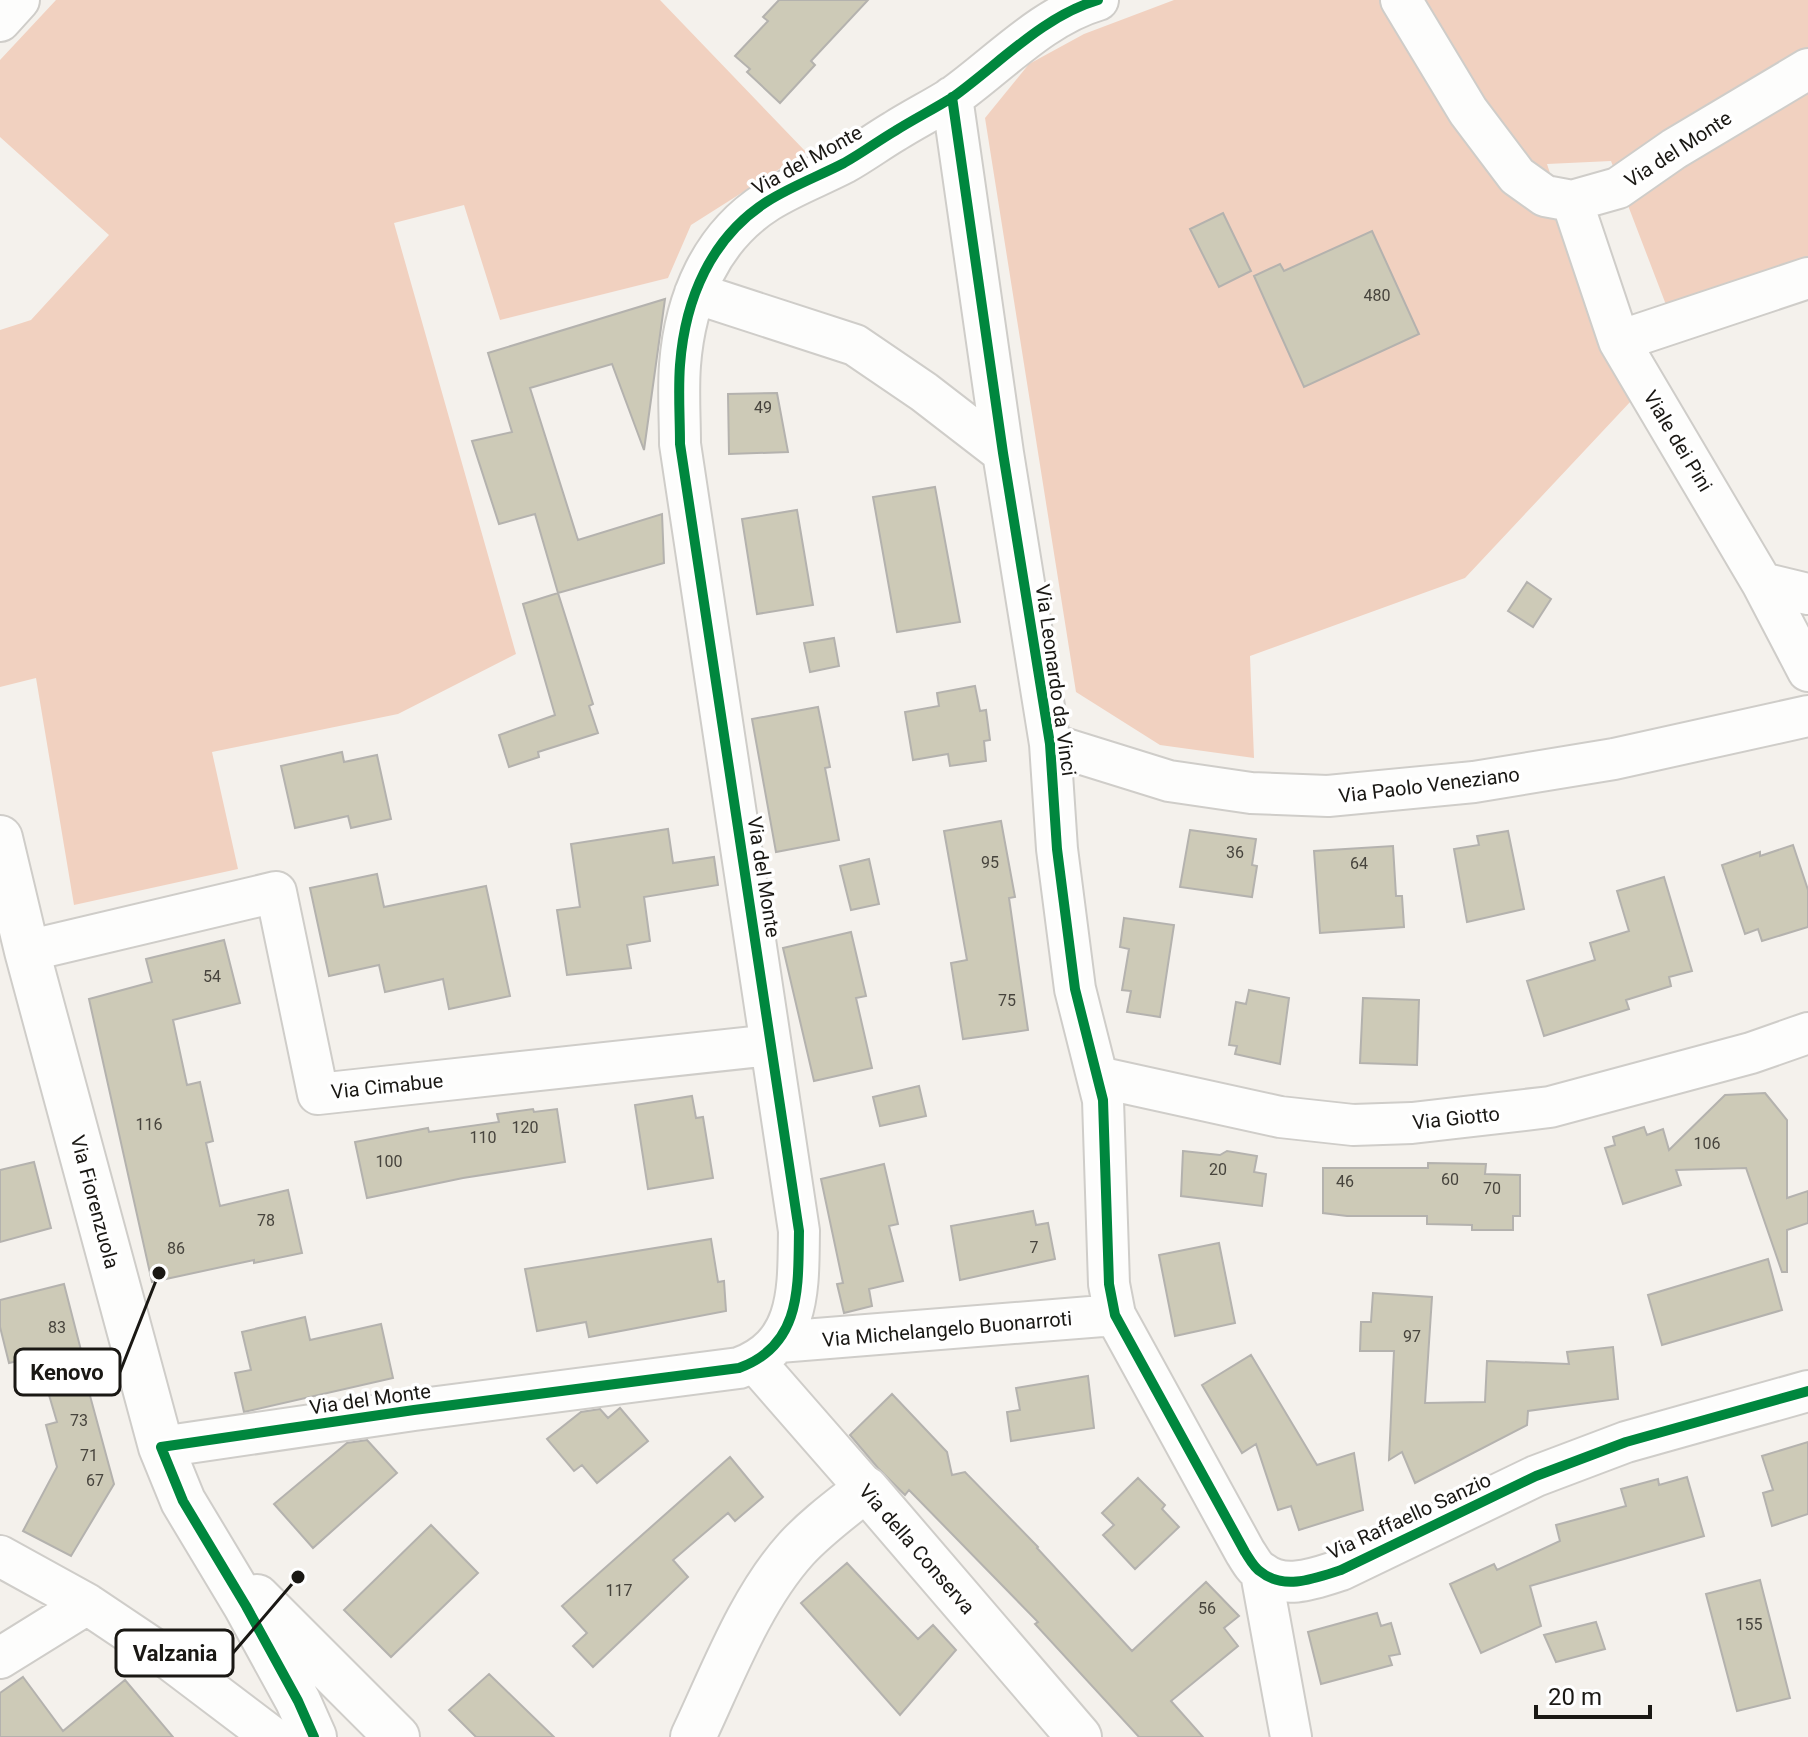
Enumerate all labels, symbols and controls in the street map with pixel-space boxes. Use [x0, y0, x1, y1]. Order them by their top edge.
street label: Via del Monte [1620, 106, 1736, 192]
street label: Via del Monte [748, 120, 866, 200]
house number: 480 [1364, 286, 1390, 305]
street label: Viale dei Pini [1638, 386, 1718, 496]
house number: 49 [754, 398, 772, 417]
street label: Via Leonardo da Vinci [1031, 583, 1081, 777]
street label: Via Paolo Veneziano [1337, 762, 1521, 808]
street label: Via del Monte [743, 815, 785, 939]
house number: 36 [1226, 843, 1244, 862]
house number: 95 [981, 853, 999, 872]
house number: 64 [1350, 854, 1368, 873]
house number: 54 [203, 967, 221, 986]
house number: 75 [998, 991, 1016, 1010]
street label: Via Cimabue [330, 1068, 444, 1104]
street label: Via Giotto [1411, 1101, 1501, 1135]
house number: 116 [136, 1115, 162, 1134]
house number: 120 [512, 1118, 538, 1137]
house number: 110 [470, 1128, 496, 1147]
street label: Via Fiorenzuola [66, 1133, 124, 1271]
house number: 106 [1694, 1134, 1720, 1153]
house number: 100 [376, 1152, 402, 1171]
house number: 20 [1209, 1160, 1227, 1179]
house number: 60 [1441, 1170, 1459, 1189]
house number: 46 [1336, 1172, 1354, 1191]
house number: 70 [1483, 1179, 1501, 1198]
house number: 78 [257, 1211, 275, 1230]
house number: 7 [1030, 1238, 1039, 1257]
house number: 86 [167, 1239, 185, 1258]
street label: Via Michelangelo Buonarroti [821, 1306, 1073, 1352]
house number: 83 [48, 1318, 66, 1337]
house number: 97 [1403, 1327, 1421, 1346]
callout: Kenovo [15, 1349, 120, 1395]
text: Kenovo [30, 1360, 104, 1385]
street label: Via del Monte [308, 1379, 432, 1419]
house number: 73 [70, 1411, 88, 1430]
house number: 71 [80, 1446, 98, 1465]
street label: Via Raffaello Sanzio [1323, 1467, 1495, 1565]
house number: 67 [86, 1471, 104, 1490]
street label: Via della Conserva [854, 1479, 980, 1619]
house number: 117 [606, 1581, 632, 1600]
house number: 56 [1198, 1599, 1216, 1618]
house number: 155 [1736, 1615, 1762, 1634]
callout: Valzania [116, 1630, 233, 1676]
text: Valzania [133, 1641, 217, 1666]
scale bar [1536, 1669, 1650, 1719]
text: 20 m [1548, 1683, 1602, 1711]

